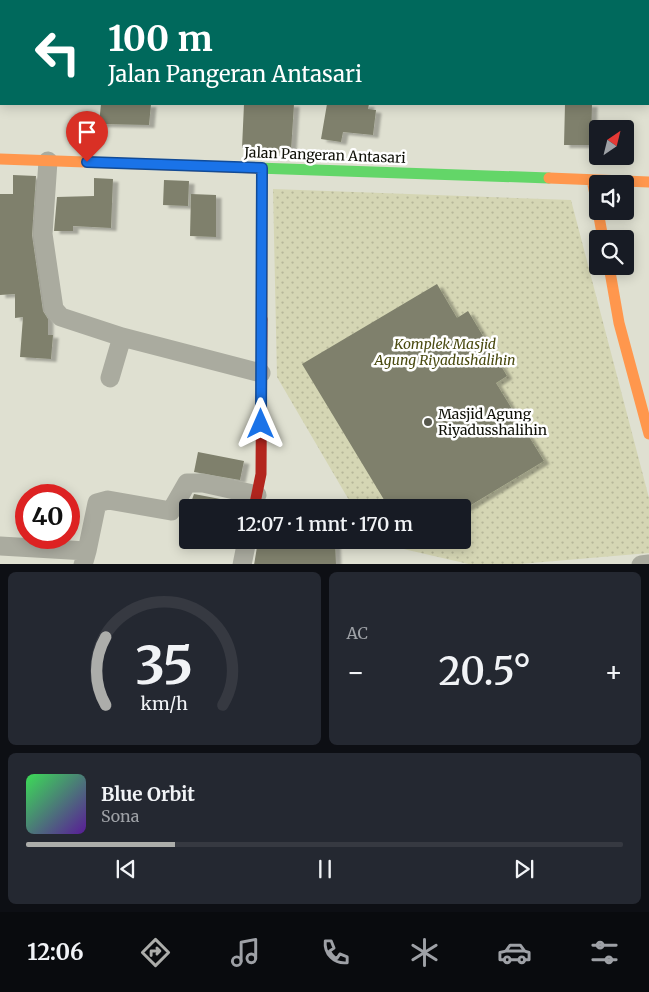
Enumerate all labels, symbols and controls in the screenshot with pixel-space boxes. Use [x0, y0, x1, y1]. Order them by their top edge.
text: 100 m [108, 17, 213, 61]
icon: left [25, 20, 90, 85]
text: Jalan Pangeran Antasari [108, 60, 362, 88]
pin [66, 111, 108, 162]
icon: arrive [73, 118, 101, 146]
north arrow [589, 120, 634, 165]
map controls [589, 120, 634, 275]
street label: Jalan Pangeran Antasari [243, 143, 407, 167]
button: sound [589, 175, 634, 220]
button: search [589, 230, 634, 275]
park label: Komplek Masjid Agung Riyadushalihin [374, 335, 516, 369]
position arrow [234, 397, 286, 449]
place label: Masjid Agung Riyadusshalihin [438, 405, 547, 439]
marker: Masjid Agung Riyadusshalihin [422, 416, 434, 428]
speed limit sign: 40 [15, 484, 80, 549]
text: 12:07 · 1 mnt · 170 m [237, 512, 413, 536]
text: AC [347, 623, 368, 643]
text: 35 [135, 633, 193, 698]
text: 20.5° [438, 648, 531, 695]
text: − [347, 654, 365, 690]
text: + [604, 654, 623, 690]
text: km/h [141, 692, 188, 715]
text: Blue Orbit [101, 782, 195, 806]
text: Sona [101, 806, 139, 826]
icon: previous [112, 855, 140, 883]
icon: pause [311, 855, 339, 883]
icon: next [510, 855, 538, 883]
icon: directions [138, 935, 173, 970]
icon: music [228, 935, 263, 970]
icon: phone [318, 935, 353, 970]
icon: climate [407, 935, 442, 970]
icon: car [497, 935, 532, 970]
icon: filters [587, 935, 622, 970]
text: 12:06 [27, 938, 84, 966]

